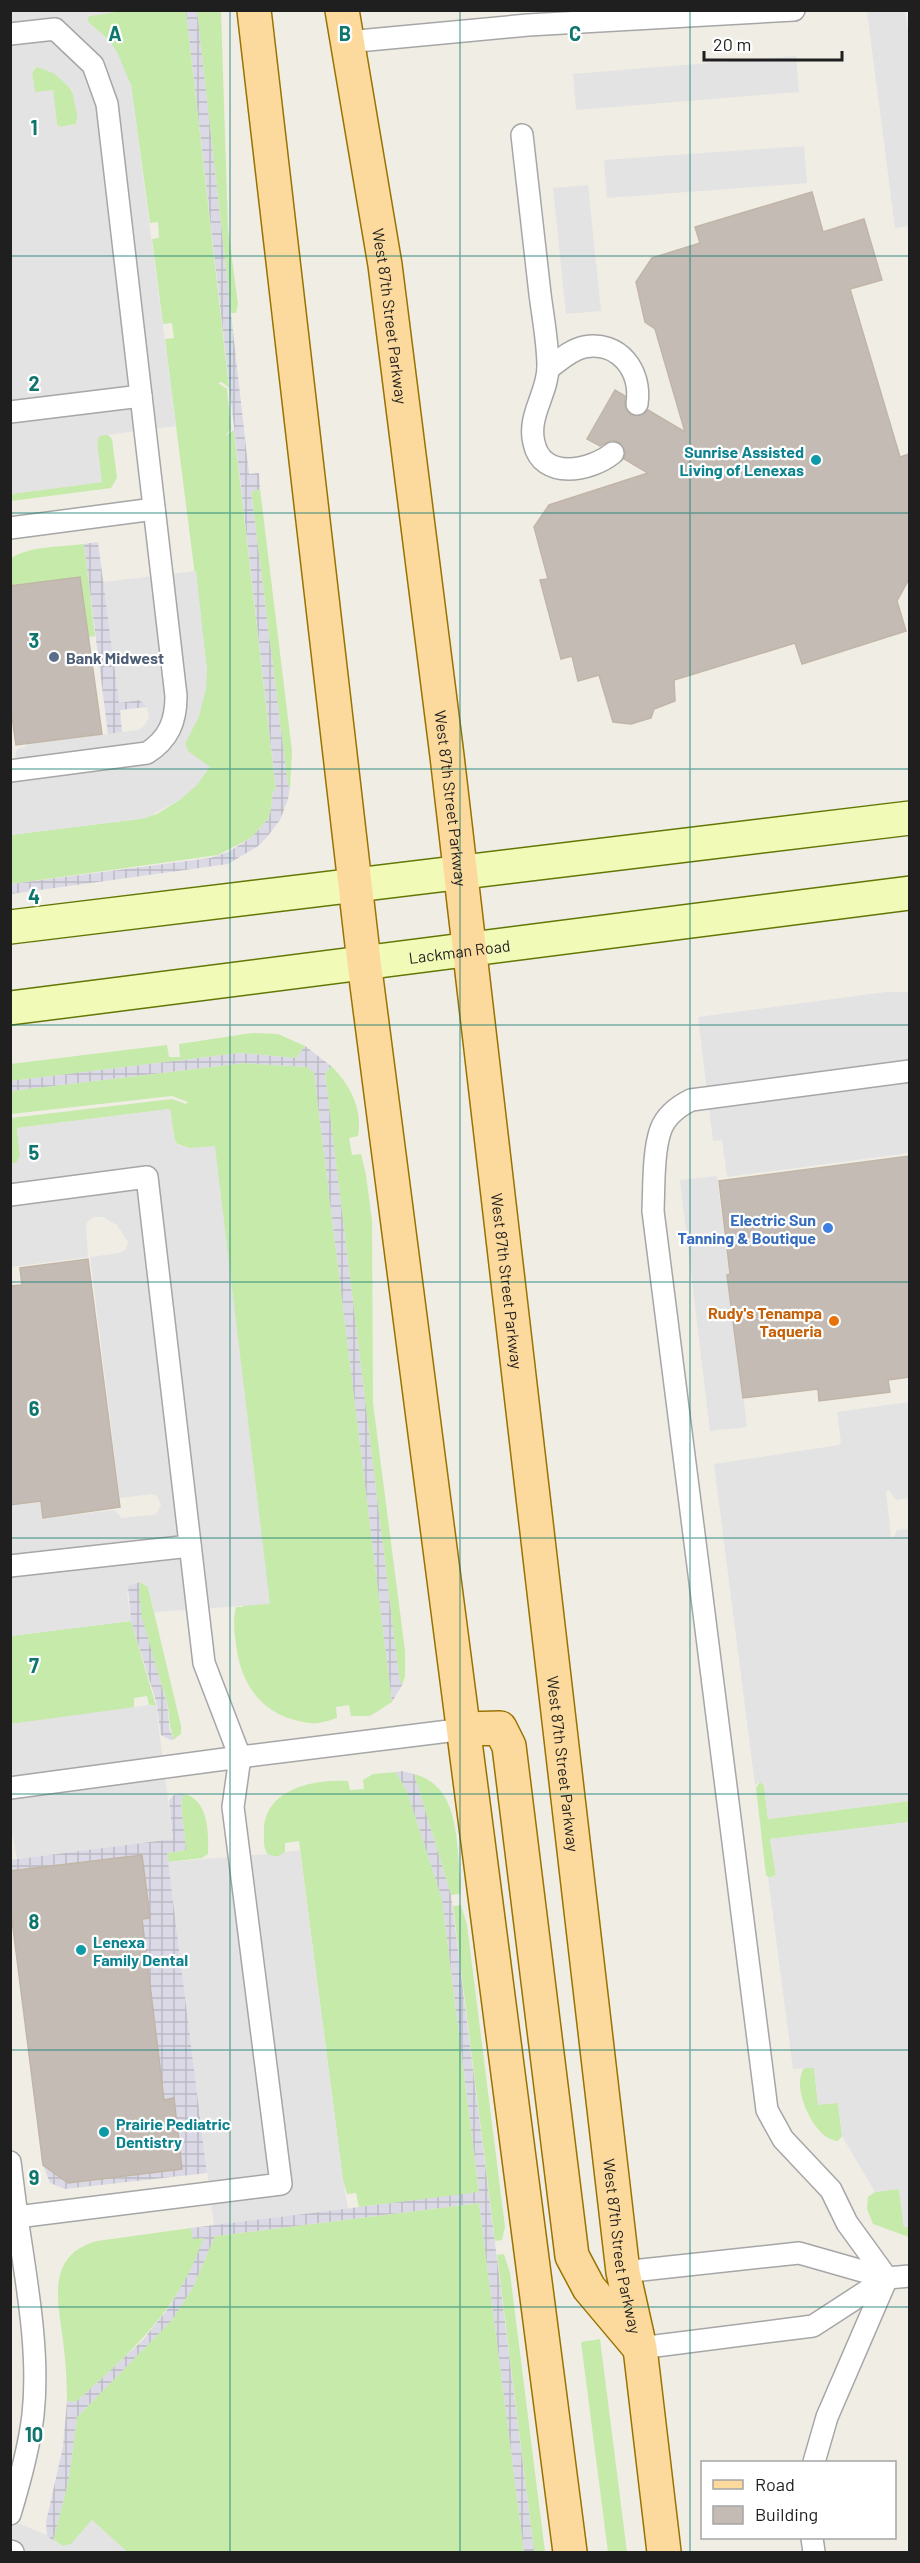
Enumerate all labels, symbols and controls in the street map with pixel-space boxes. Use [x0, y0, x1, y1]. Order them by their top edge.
text: A [108, 21, 122, 45]
text: B [339, 21, 351, 45]
text: C [569, 21, 581, 45]
scale bar [704, 24, 842, 62]
text: 20 m [713, 33, 751, 55]
text: 1 [30, 115, 38, 139]
street label: West 87th Street Parkway [369, 227, 412, 406]
text: 2 [28, 371, 40, 395]
place label: Sunrise Assisted Living of Lenexas [679, 442, 804, 479]
marker: Sunrise Assisted Living of Lenexas [809, 453, 823, 467]
text: 3 [29, 628, 39, 652]
place label: Bank Midwest [66, 648, 164, 667]
marker: Bank Midwest [47, 650, 61, 664]
street label: West 87th Street Parkway [432, 709, 472, 888]
text: 4 [28, 884, 40, 908]
street label: Lackman Road [407, 935, 511, 966]
text: 5 [29, 1140, 40, 1164]
street label: West 87th Street Parkway [488, 1192, 528, 1371]
place label: Electric Sun Tanning & Boutique [678, 1210, 816, 1247]
marker: Electric Sun Tanning & Boutique [821, 1221, 835, 1235]
place label: Rudy's Tenampa Taqueria [708, 1303, 822, 1340]
marker: Rudy's Tenampa Taqueria [827, 1314, 841, 1328]
text: 6 [29, 1396, 40, 1420]
text: 7 [29, 1653, 39, 1677]
street label: West 87th Street Parkway [544, 1675, 584, 1853]
text: 8 [29, 1909, 40, 1933]
place label: Lenexa Family Dental [93, 1932, 188, 1969]
marker: Lenexa Family Dental [74, 1943, 88, 1957]
place label: Prairie Pediatric Dentistry [116, 2114, 231, 2151]
marker: Prairie Pediatric Dentistry [97, 2125, 111, 2139]
street label: West 87th Street Parkway [600, 2157, 646, 2336]
text: 9 [29, 2165, 39, 2189]
text: 10 [25, 2422, 43, 2446]
legend [701, 2461, 896, 2539]
text: Road [755, 2473, 795, 2495]
text: Building [755, 2503, 818, 2525]

